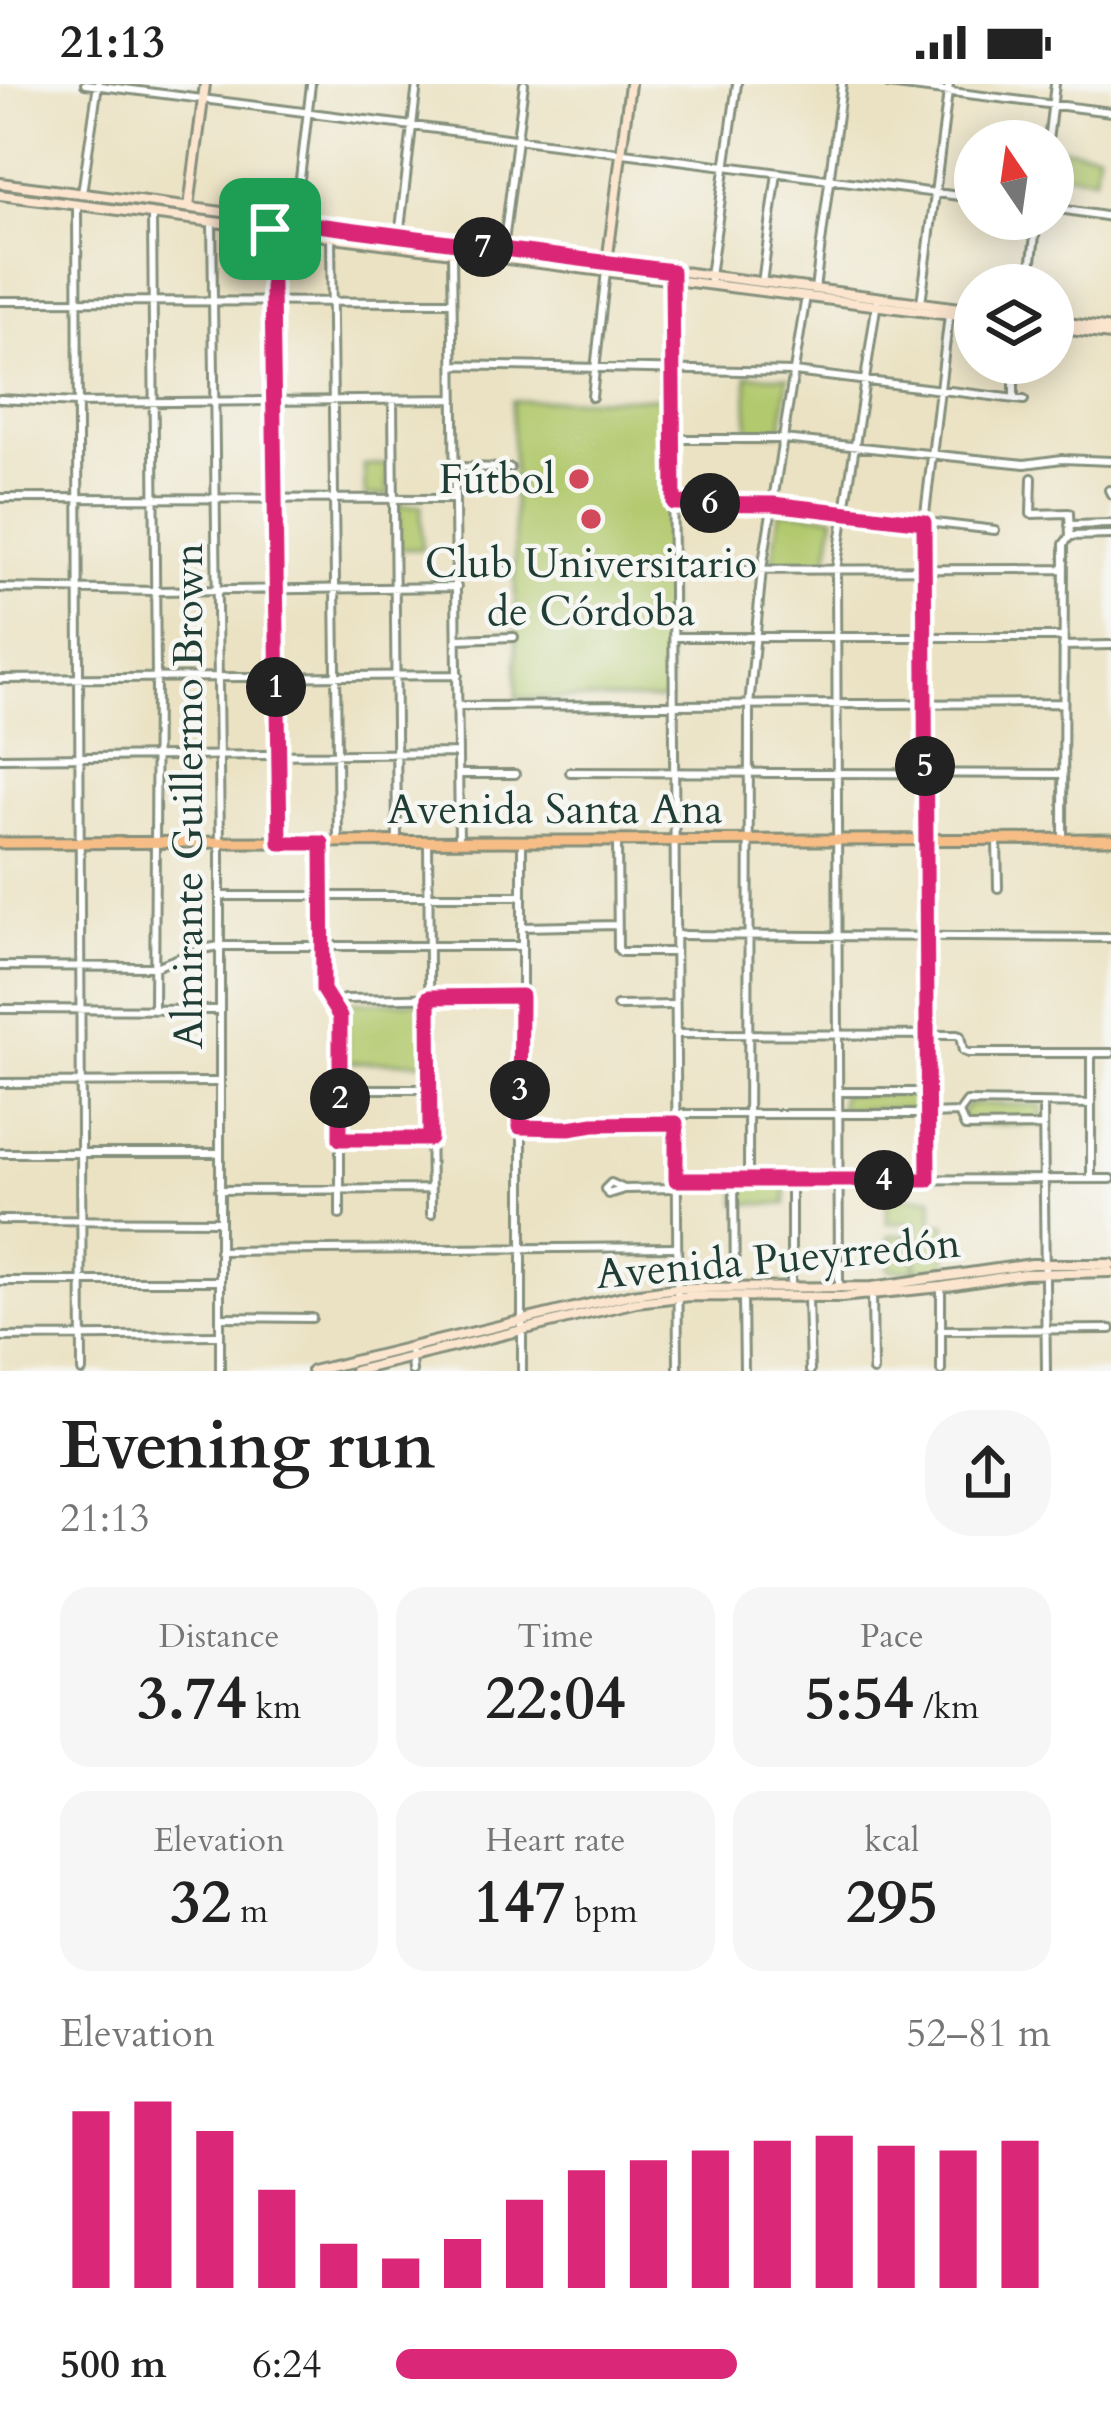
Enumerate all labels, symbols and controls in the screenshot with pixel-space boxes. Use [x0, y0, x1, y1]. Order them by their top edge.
text: 21:13 [60, 12, 165, 73]
north arrow [954, 120, 1074, 240]
map controls [954, 120, 1074, 384]
pin [219, 178, 321, 280]
icon: arrive [237, 196, 303, 262]
pin: 7 [453, 217, 513, 277]
text: 7 [475, 224, 491, 269]
button: layers [954, 264, 1074, 384]
place label: Fútbol [439, 451, 555, 508]
marker: Fútbol [566, 466, 592, 492]
pin: 6 [680, 473, 740, 533]
text: 6 [702, 480, 718, 525]
marker: Club Universitario de Córdoba [578, 506, 604, 532]
place label: Club Universitario de Córdoba [425, 535, 757, 640]
street label: Almirante Guillermo Brown [160, 543, 217, 1049]
pin: 1 [246, 657, 306, 717]
text: 1 [268, 664, 284, 709]
pin: 5 [895, 736, 955, 796]
text: 5 [917, 743, 933, 788]
street label: Avenida Santa Ana [387, 781, 723, 838]
pin: 3 [490, 1060, 550, 1120]
text: 3 [512, 1067, 528, 1112]
pin: 2 [310, 1068, 370, 1128]
text: 2 [332, 1075, 348, 1120]
pin: 4 [854, 1150, 914, 1210]
text: 4 [876, 1157, 892, 1202]
street label: Avenida Pueyrredón [593, 1215, 963, 1303]
text: Evening run [60, 1402, 435, 1491]
button: share [925, 1410, 1051, 1536]
text: 21:13 [60, 1492, 150, 1545]
text: Distance [159, 1614, 279, 1659]
text: Time [517, 1614, 594, 1659]
text: Pace [860, 1614, 924, 1659]
text: 3.74 [137, 1659, 247, 1740]
text: 22:04 [485, 1659, 626, 1740]
text: 5:54 [804, 1659, 914, 1740]
text: km [247, 1685, 301, 1730]
text: /km [914, 1685, 979, 1730]
text: Elevation [154, 1818, 285, 1863]
text: Heart rate [486, 1818, 625, 1863]
text: kcal [864, 1818, 920, 1863]
text: 32 [170, 1863, 232, 1944]
text: 147 [473, 1863, 566, 1944]
text: 295 [846, 1863, 938, 1944]
text: m [232, 1889, 268, 1934]
text: bpm [566, 1889, 638, 1934]
text: Elevation [60, 2007, 215, 2060]
text: 52–81 m [906, 2007, 1051, 2060]
text: 500 m [60, 2338, 166, 2391]
text: 6:24 [252, 2338, 322, 2391]

